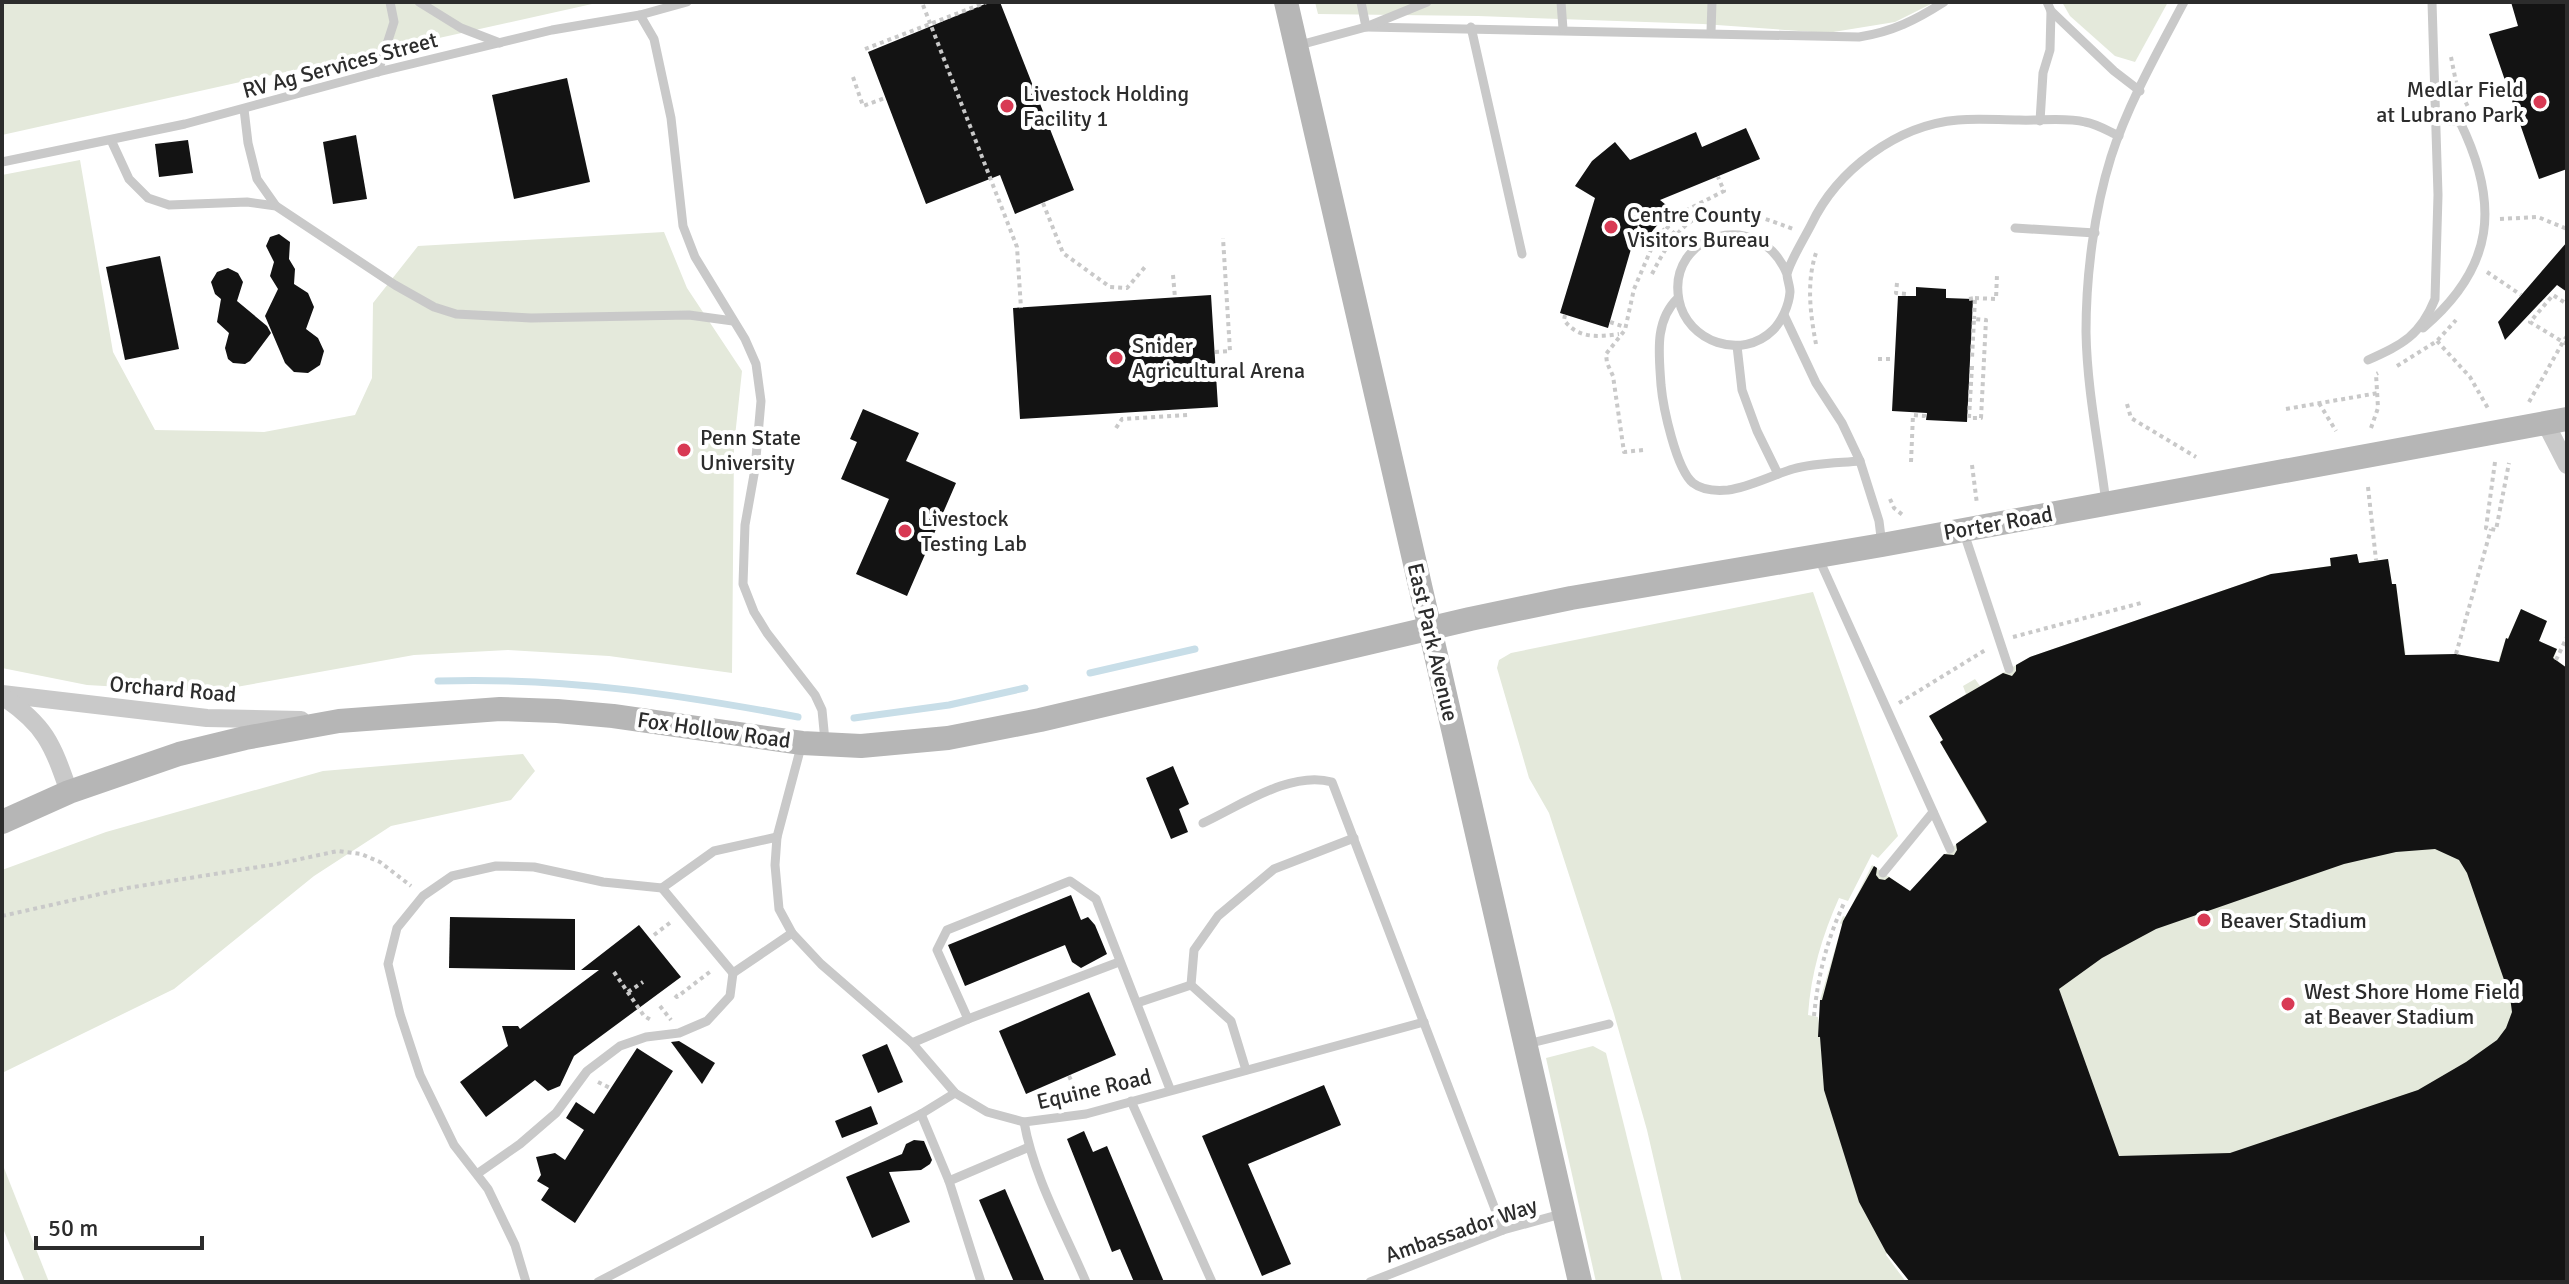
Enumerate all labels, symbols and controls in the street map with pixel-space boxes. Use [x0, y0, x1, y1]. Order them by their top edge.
street label: RV Ag Services Street [240, 26, 441, 104]
place label: Medlar Field at Lubrano Park [2376, 76, 2524, 128]
place label: Livestock Holding Facility 1 [1023, 80, 1189, 132]
marker: Medlar Field at Lubrano Park [2531, 93, 2549, 111]
marker: Livestock Holding Facility 1 [998, 97, 1016, 115]
place label: Centre County Visitors Bureau [1627, 201, 1770, 253]
marker: Centre County Visitors Bureau [1602, 218, 1620, 236]
place label: Snider Agricultural Arena [1132, 332, 1305, 384]
marker: Snider Agricultural Arena [1107, 349, 1125, 367]
place label: Penn State University [700, 424, 801, 476]
marker: Penn State University [675, 441, 693, 459]
street label: Porter Road [1941, 500, 2055, 546]
place label: Livestock Testing Lab [921, 505, 1027, 557]
marker: Livestock Testing Lab [896, 522, 914, 540]
street label: East Park Avenue [1402, 560, 1464, 724]
street label: Orchard Road [108, 670, 238, 708]
street label: Fox Hollow Road [636, 706, 792, 754]
place label: Beaver Stadium [2220, 907, 2367, 934]
marker: Beaver Stadium [2195, 911, 2213, 929]
place label: West Shore Home Field at Beaver Stadium [2304, 978, 2520, 1030]
marker: West Shore Home Field at Beaver Stadium [2279, 995, 2297, 1013]
street label: Equine Road [1034, 1063, 1154, 1115]
street label: Ambassador Way [1381, 1191, 1541, 1269]
scale bar [36, 1200, 202, 1250]
text: 50 m [48, 1213, 98, 1243]

